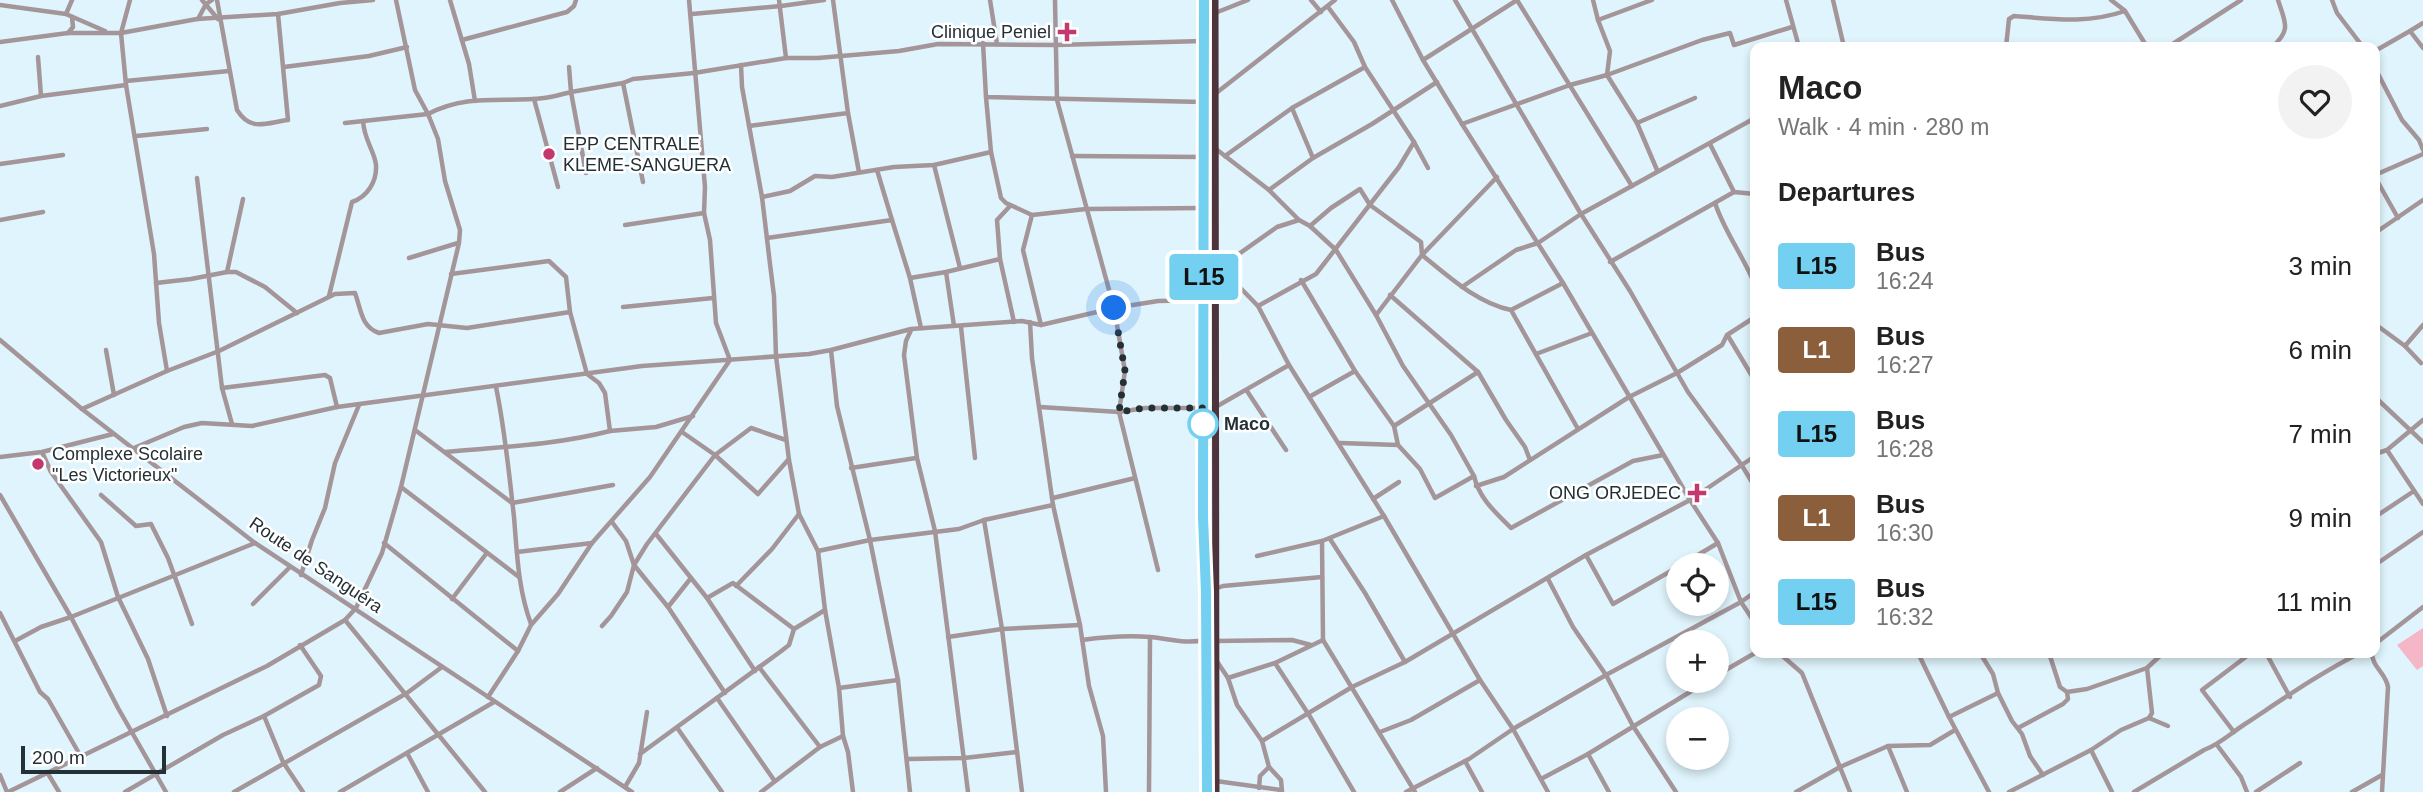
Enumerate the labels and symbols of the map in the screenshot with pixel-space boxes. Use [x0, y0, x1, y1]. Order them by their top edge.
place label: Clinique Peniel [931, 22, 1051, 42]
marker: Clinique Peniel [1057, 22, 1077, 42]
place label: EPP CENTRALE KLEME-SANGUERA [563, 134, 731, 175]
marker: EPP CENTRALE KLEME-SANGUERA [541, 146, 557, 162]
line badge: L15 [1164, 254, 1244, 300]
your location [1096, 290, 1131, 325]
marker: Maco [1188, 409, 1218, 439]
place label: Maco [1224, 414, 1270, 434]
place label: Complexe Scolaire "Les Victorieux" [52, 444, 203, 485]
marker: Complexe Scolaire "Les Victorieux" [30, 456, 46, 472]
place label: ONG ORJEDEC [1549, 483, 1681, 503]
marker: ONG ORJEDEC [1687, 483, 1707, 503]
street label: Route de Sanguéra [246, 513, 387, 617]
scale bar [21, 743, 166, 775]

